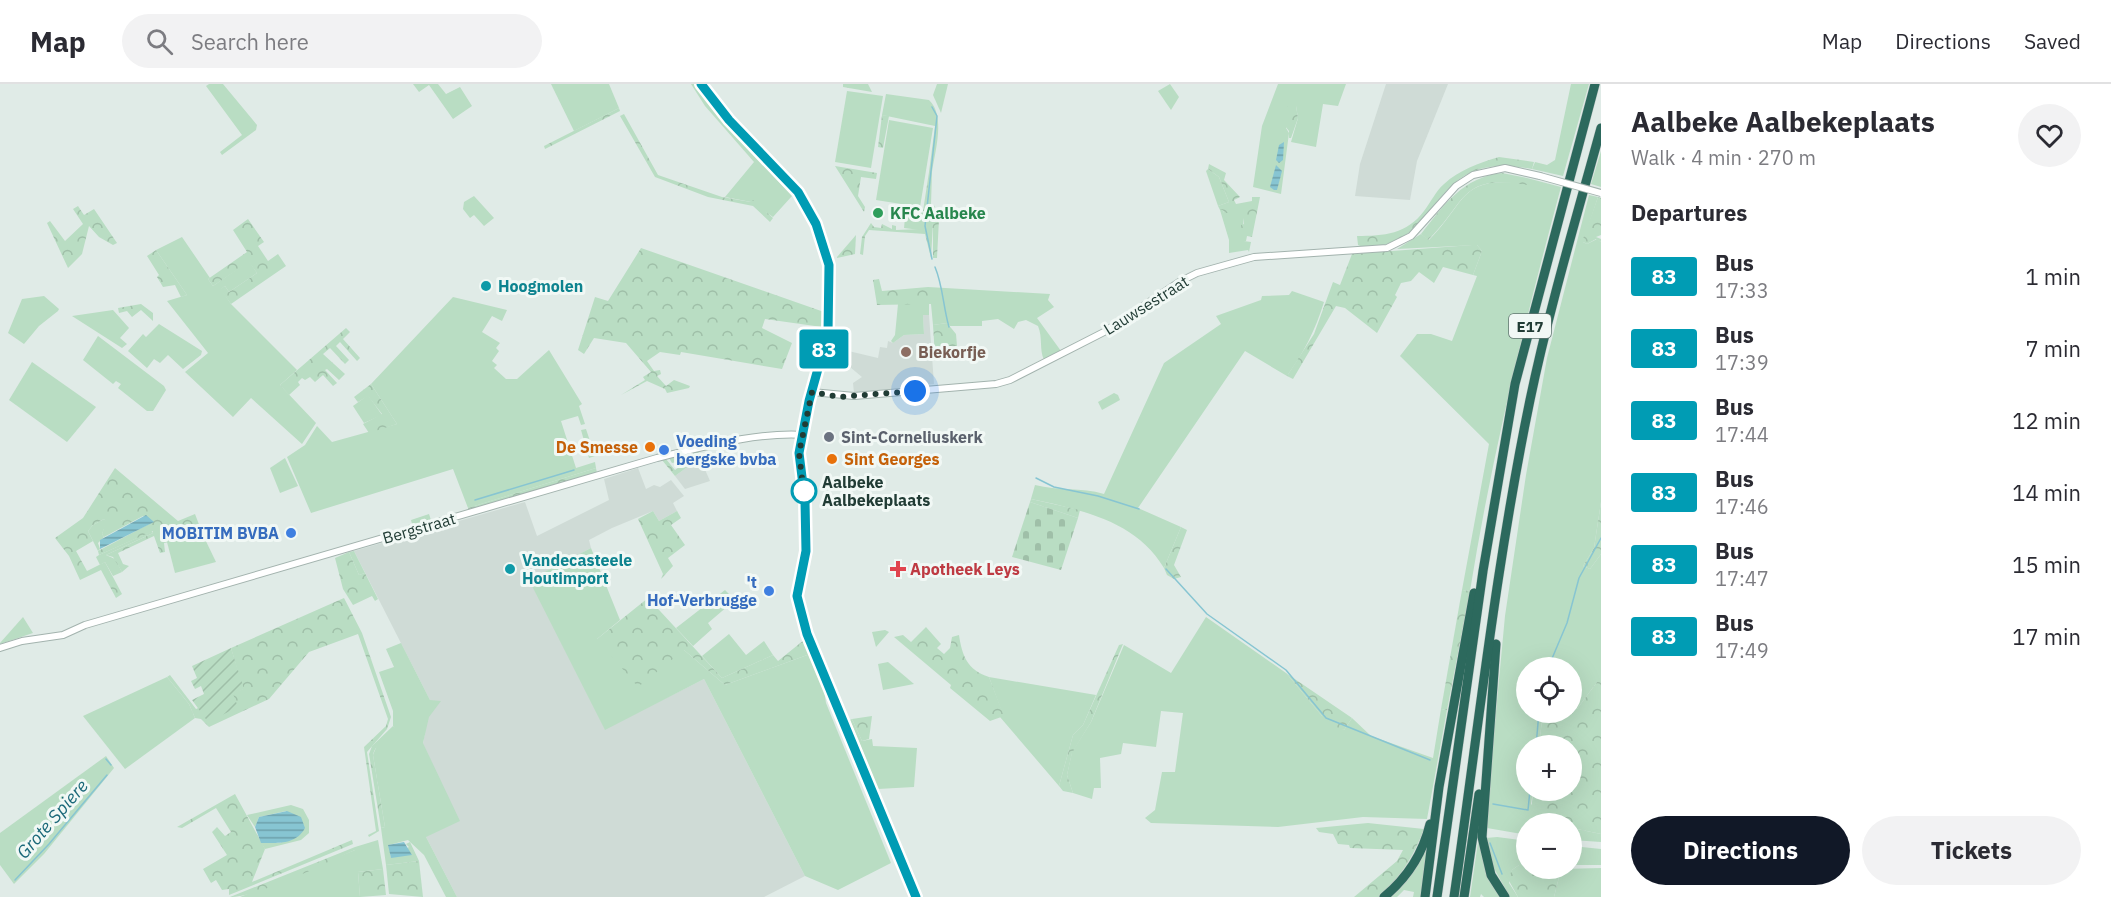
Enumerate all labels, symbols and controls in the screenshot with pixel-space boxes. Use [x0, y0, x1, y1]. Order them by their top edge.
search box [122, 14, 542, 68]
text: Map [30, 23, 86, 60]
icon: search [143, 25, 176, 58]
text: Search here [191, 27, 309, 56]
text: Map [1822, 27, 1862, 55]
text: Directions [1895, 27, 1991, 55]
text: Saved [2024, 27, 2081, 55]
text: Aalbeke Aalbekeplaats [1631, 103, 1935, 140]
button: heart [2018, 104, 2081, 167]
text: Walk · 4 min · 270 m [1631, 144, 1816, 171]
text: Departures [1631, 198, 1747, 227]
place label: KFC Aalbeke [890, 203, 986, 223]
marker: KFC Aalbeke [871, 206, 885, 220]
text: Bus [1715, 248, 1754, 277]
text: 83 [1651, 262, 1677, 290]
text: 1 min [2025, 262, 2081, 291]
street label: Lauwsestraat [1100, 271, 1192, 339]
place label: Hoogmolen [498, 276, 583, 296]
text: 17:33 [1715, 277, 1769, 304]
marker: Hoogmolen [479, 279, 493, 293]
road number: E17 [1509, 314, 1551, 338]
text: Bus [1715, 320, 1754, 349]
line badge: 83 [797, 330, 851, 368]
text: 83 [1651, 334, 1677, 362]
text: 7 min [2025, 334, 2081, 363]
text: 83 [811, 335, 837, 363]
place label: Biekorfje [918, 342, 986, 362]
marker: Biekorfje [899, 345, 913, 359]
text: 17:39 [1715, 349, 1769, 376]
your location [900, 376, 930, 406]
text: Bus [1715, 392, 1754, 421]
text: 83 [1651, 406, 1677, 434]
text: 12 min [2012, 406, 2081, 435]
text: 17:44 [1715, 421, 1769, 448]
place label: Sint-Corneliuskerk [841, 427, 983, 447]
marker: Sint-Corneliuskerk [822, 430, 836, 444]
place label: Voeding bergske bvba [676, 431, 776, 469]
place label: De Smesse [556, 437, 638, 457]
marker: De Smesse [643, 440, 657, 454]
marker: Voeding bergske bvba [657, 443, 671, 457]
place label: Sint Georges [844, 449, 940, 469]
marker: Sint Georges [825, 452, 839, 466]
text: Bus [1715, 464, 1754, 493]
place label: Aalbeke Aalbekeplaats [822, 472, 930, 510]
marker: Aalbeke Aalbekeplaats [791, 478, 817, 504]
text: 83 [1651, 478, 1677, 506]
text: 14 min [2012, 478, 2081, 507]
text: 17:46 [1715, 493, 1769, 520]
street label: Bergstraat [380, 508, 458, 548]
place label: MOBITIM BVBA [162, 523, 279, 543]
marker: MOBITIM BVBA [284, 526, 298, 540]
text: Bus [1715, 536, 1754, 565]
place label: Vandecasteele Houtimport [522, 550, 632, 588]
text: 83 [1651, 550, 1677, 578]
text: 15 min [2012, 550, 2081, 579]
place label: Apotheek Leys [910, 559, 1020, 579]
marker: Vandecasteele Houtimport [503, 562, 517, 576]
marker: Apotheek Leys [891, 562, 905, 576]
text: 17:47 [1715, 565, 1769, 592]
place label: 't Hof-Verbrugge [647, 572, 757, 610]
marker: 't Hof-Verbrugge [762, 584, 776, 598]
text: Bus [1715, 608, 1754, 637]
text: 83 [1651, 622, 1677, 650]
text: 17 min [2012, 622, 2081, 651]
text: 17:49 [1715, 637, 1769, 664]
map controls [1516, 657, 1582, 879]
button: locate [1516, 657, 1582, 723]
button: + [1516, 735, 1582, 801]
water label: Grote Spiere [11, 775, 93, 863]
button: − [1516, 813, 1582, 879]
button: Directions [1631, 816, 1850, 885]
button: Tickets [1862, 816, 2081, 885]

